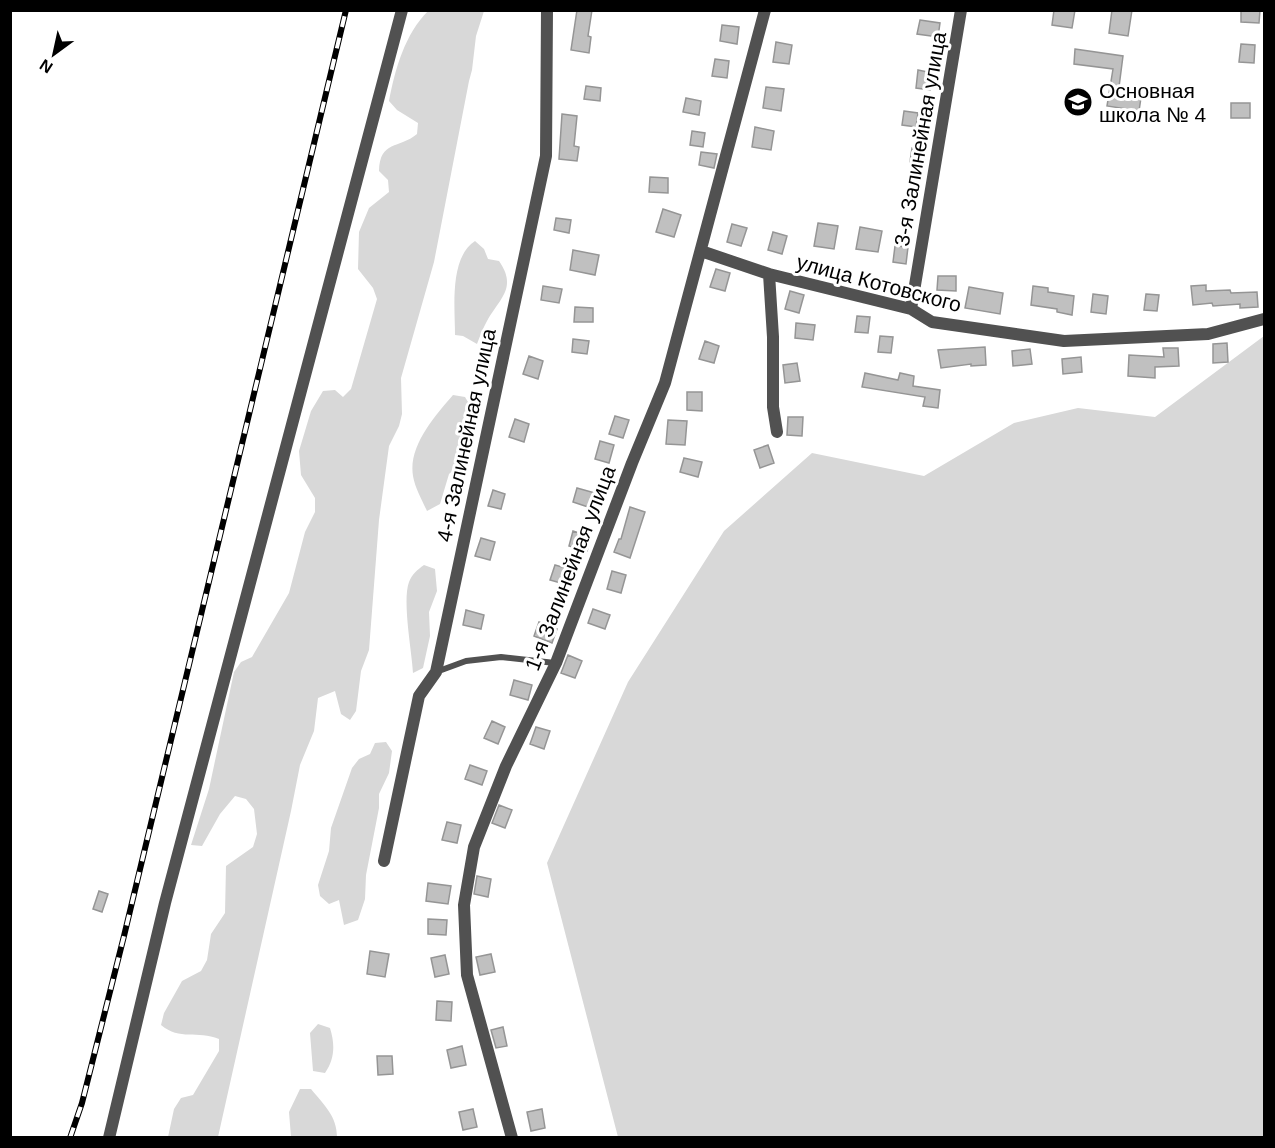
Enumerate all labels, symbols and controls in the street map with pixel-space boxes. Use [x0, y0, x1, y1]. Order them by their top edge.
north arrow [24, 24, 84, 84]
street label: 3-я Залинейная улица [890, 30, 950, 248]
text: N [37, 56, 56, 76]
place label: Основная школа № 4 [1099, 79, 1207, 126]
school or university icon: Основная школа № 4 [1062, 86, 1094, 118]
street label: улица Котовского [794, 250, 964, 316]
street label: 4-я Залинейная улица [432, 326, 500, 544]
street label: 1-я Залинейная улица [520, 462, 620, 674]

